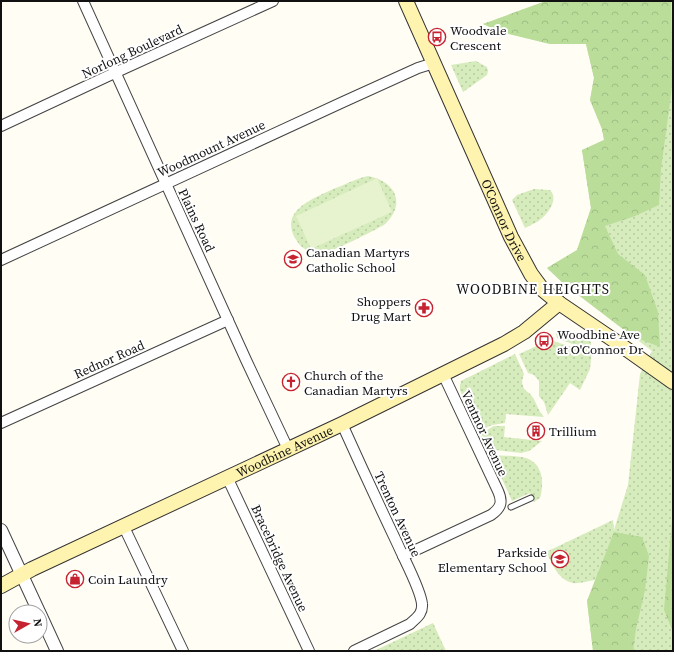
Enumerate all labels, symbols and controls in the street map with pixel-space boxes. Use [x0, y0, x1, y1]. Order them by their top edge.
street label: Norlong Boulevard [79, 20, 186, 82]
place label: Woodvale Crescent [450, 22, 507, 54]
bus stop icon: Woodvale Crescent [427, 27, 447, 47]
street label: Woodmount Avenue [154, 116, 268, 181]
street label: O'Connor Drive [477, 176, 531, 265]
street label: Plains Road [174, 186, 219, 255]
place label: Canadian Martyrs Catholic School [306, 244, 410, 276]
school or university icon: Canadian Martyrs Catholic School [283, 249, 303, 269]
district label: WOODBINE HEIGHTS [456, 279, 610, 299]
place label: Shoppers Drug Mart [351, 293, 412, 325]
pharmacy icon: Shoppers Drug Mart [414, 298, 434, 318]
place label: Woodbine Ave at O'Connor Dr [557, 326, 644, 358]
bus stop icon: Woodbine Ave at O'Connor Dr [534, 331, 554, 351]
street label: Rednor Road [71, 336, 148, 383]
place label: Church of the Canadian Martyrs [304, 367, 408, 399]
church icon: Church of the Canadian Martyrs [281, 372, 301, 392]
street label: Ventnor Avenue [457, 388, 512, 479]
street label: Woodbine Avenue [233, 421, 336, 481]
building icon: Trillium [526, 421, 546, 441]
place label: Trillium [549, 423, 597, 440]
street label: Trenton Avenue [370, 469, 425, 560]
street label: Bracebridge Avenue [247, 502, 312, 615]
place label: Parkside Elementary School [438, 544, 547, 576]
school or university icon: Parkside Elementary School [550, 549, 570, 569]
shop icon: Coin Laundry [65, 569, 85, 589]
place label: Coin Laundry [88, 571, 168, 588]
north arrow [8, 604, 48, 644]
text: N [29, 618, 45, 628]

